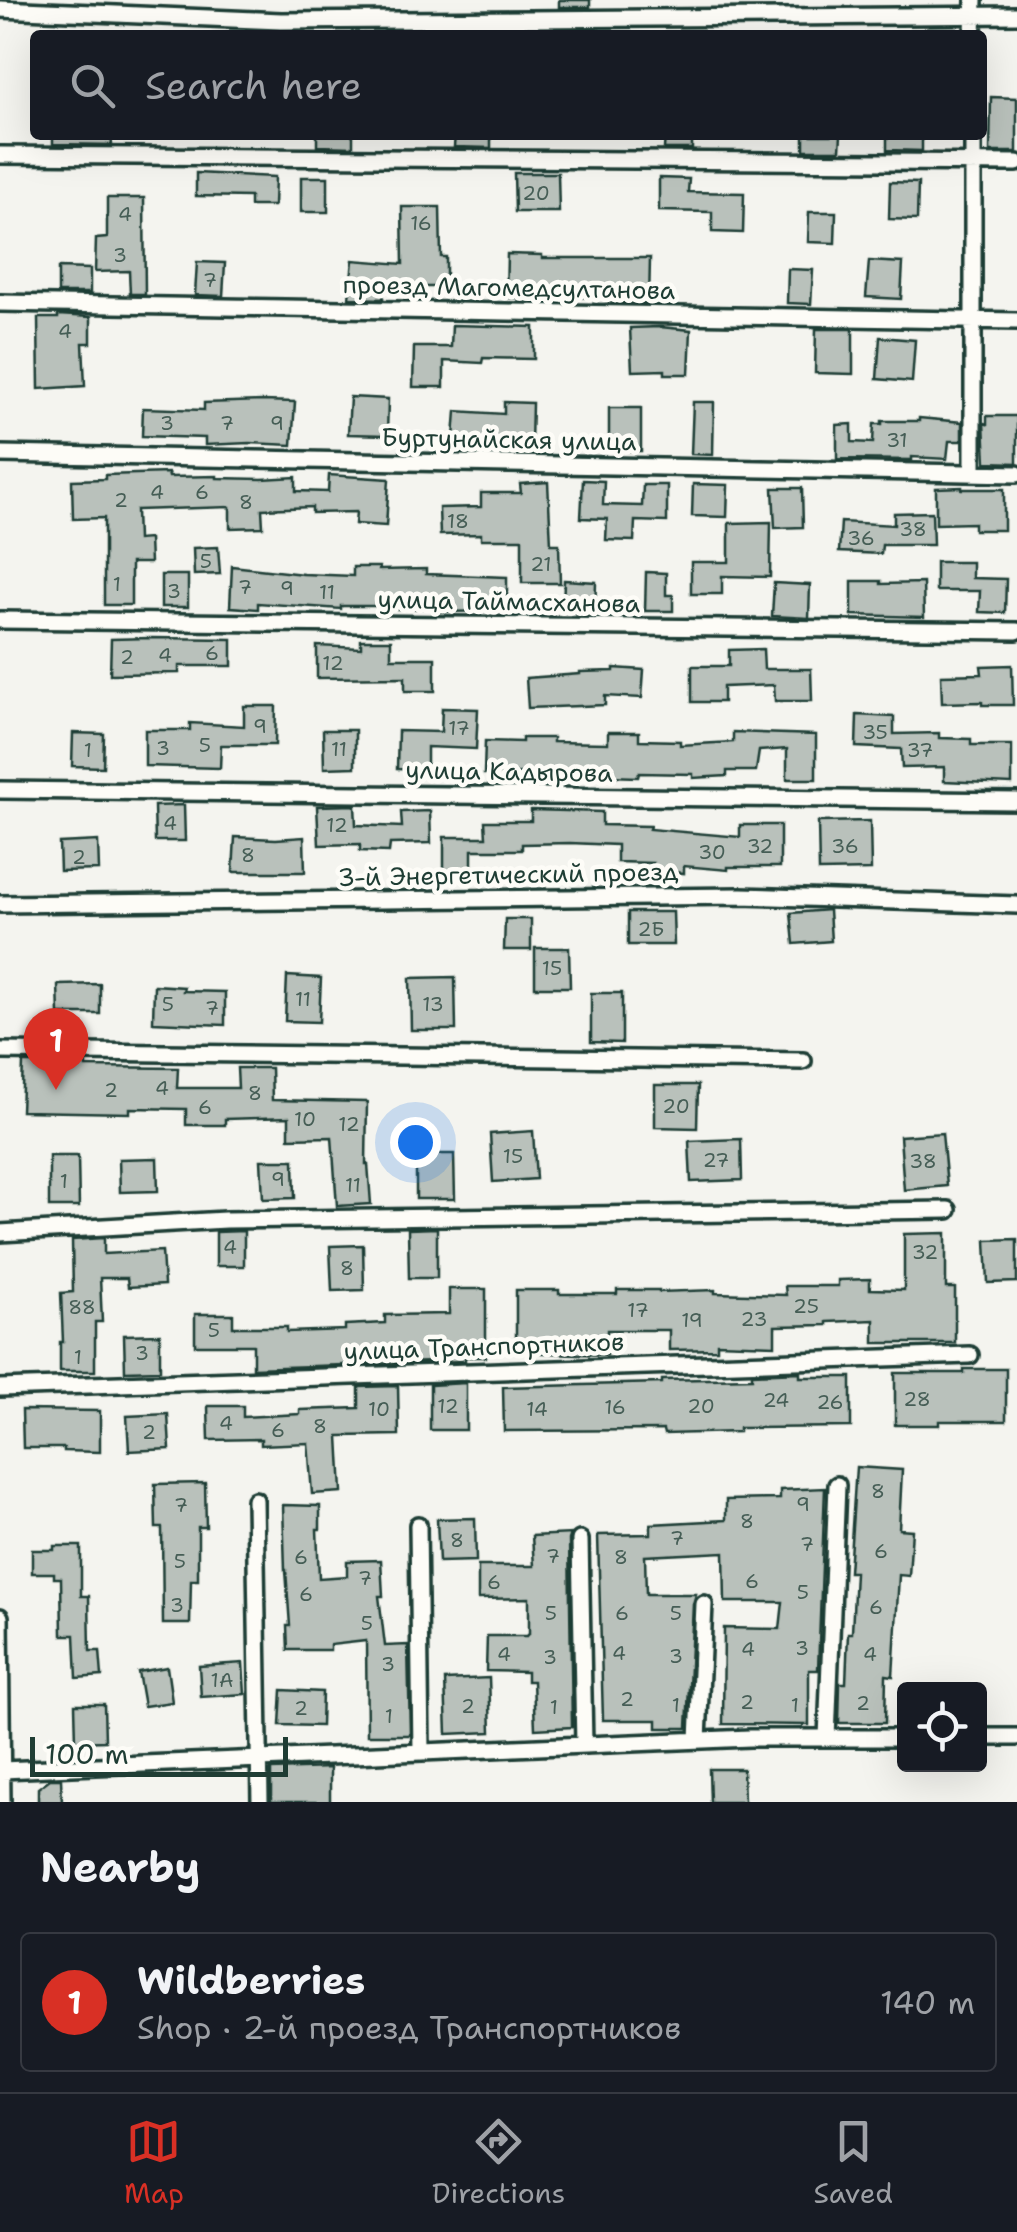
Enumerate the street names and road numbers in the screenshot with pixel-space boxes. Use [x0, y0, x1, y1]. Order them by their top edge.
street label: проезд Магомедсултанова [342, 267, 676, 307]
street label: Буртунайская улица [381, 420, 637, 458]
street label: улица Таймасханова [377, 582, 641, 620]
street label: улица Кадырова [405, 752, 613, 790]
street label: 3-й Энергетический проезд [337, 854, 679, 894]
street label: улица Транспортников [343, 1324, 625, 1368]

